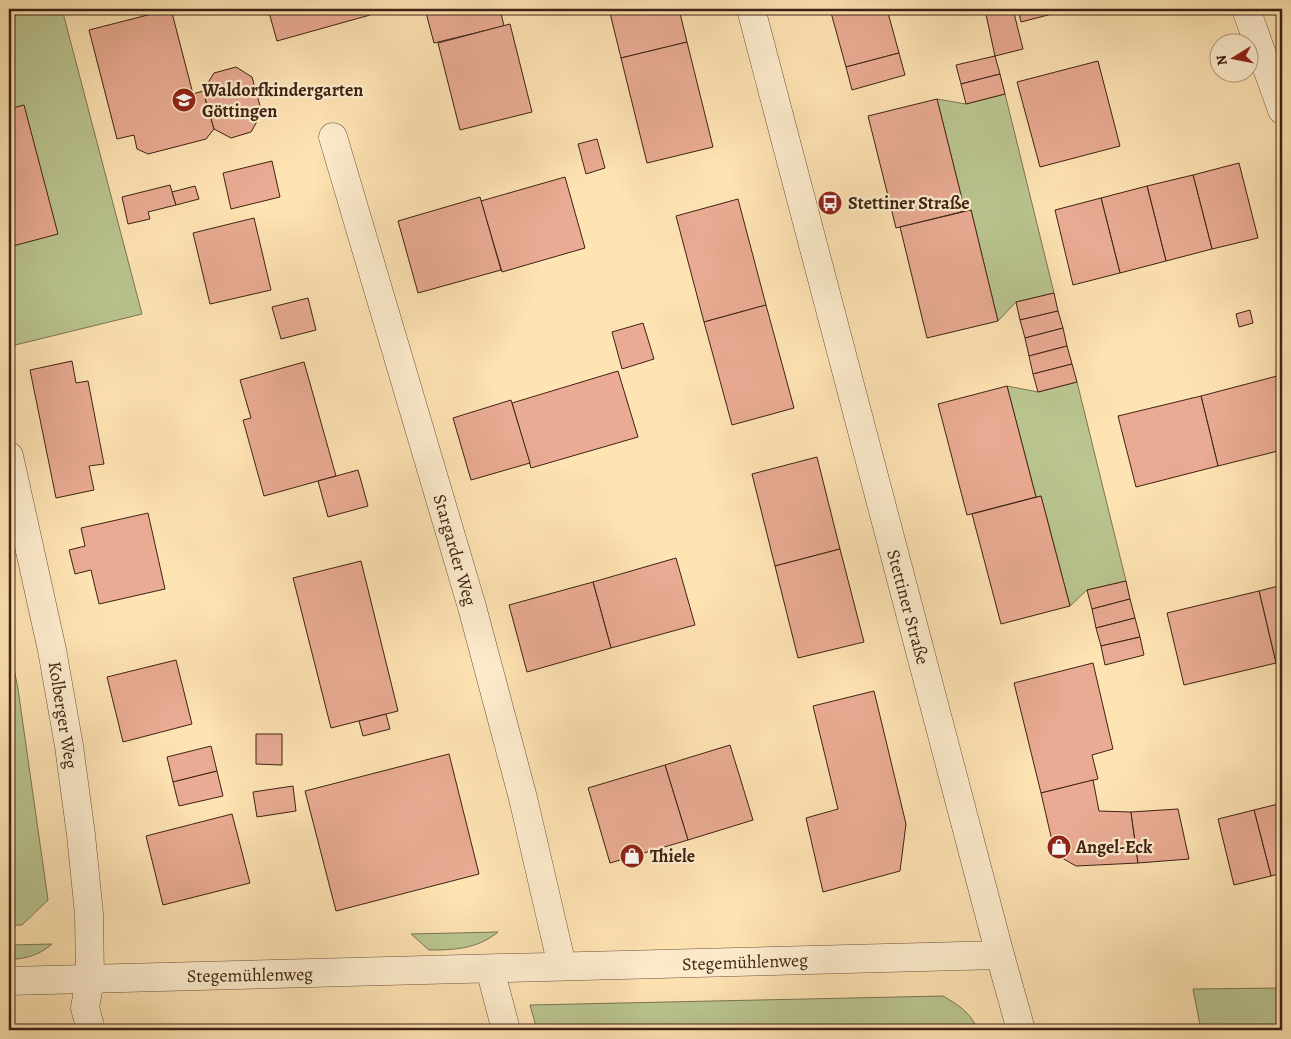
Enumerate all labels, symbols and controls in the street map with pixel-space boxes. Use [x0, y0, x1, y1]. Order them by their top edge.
north arrow [1208, 32, 1258, 82]
text: N [1211, 53, 1232, 67]
place label: Waldorfkindergarten Göttingen [201, 78, 363, 123]
school or university icon: Waldorfkindergarten Göttingen [171, 87, 197, 113]
bus stop icon: Stettiner Straße [817, 190, 843, 216]
place label: Stettiner Straße [848, 191, 970, 215]
street label: Stargarder Weg [428, 491, 482, 609]
street label: Stettiner Straße [881, 547, 935, 667]
street label: Kolberger Weg [43, 660, 83, 770]
shop icon: Angel-Eck [1046, 834, 1072, 860]
place label: Angel-Eck [1075, 835, 1153, 859]
shop icon: Thiele [619, 843, 645, 869]
place label: Thiele [650, 844, 695, 868]
street label: Stegemühlenweg [682, 948, 808, 976]
street label: Stegemühlenweg [187, 962, 313, 988]

